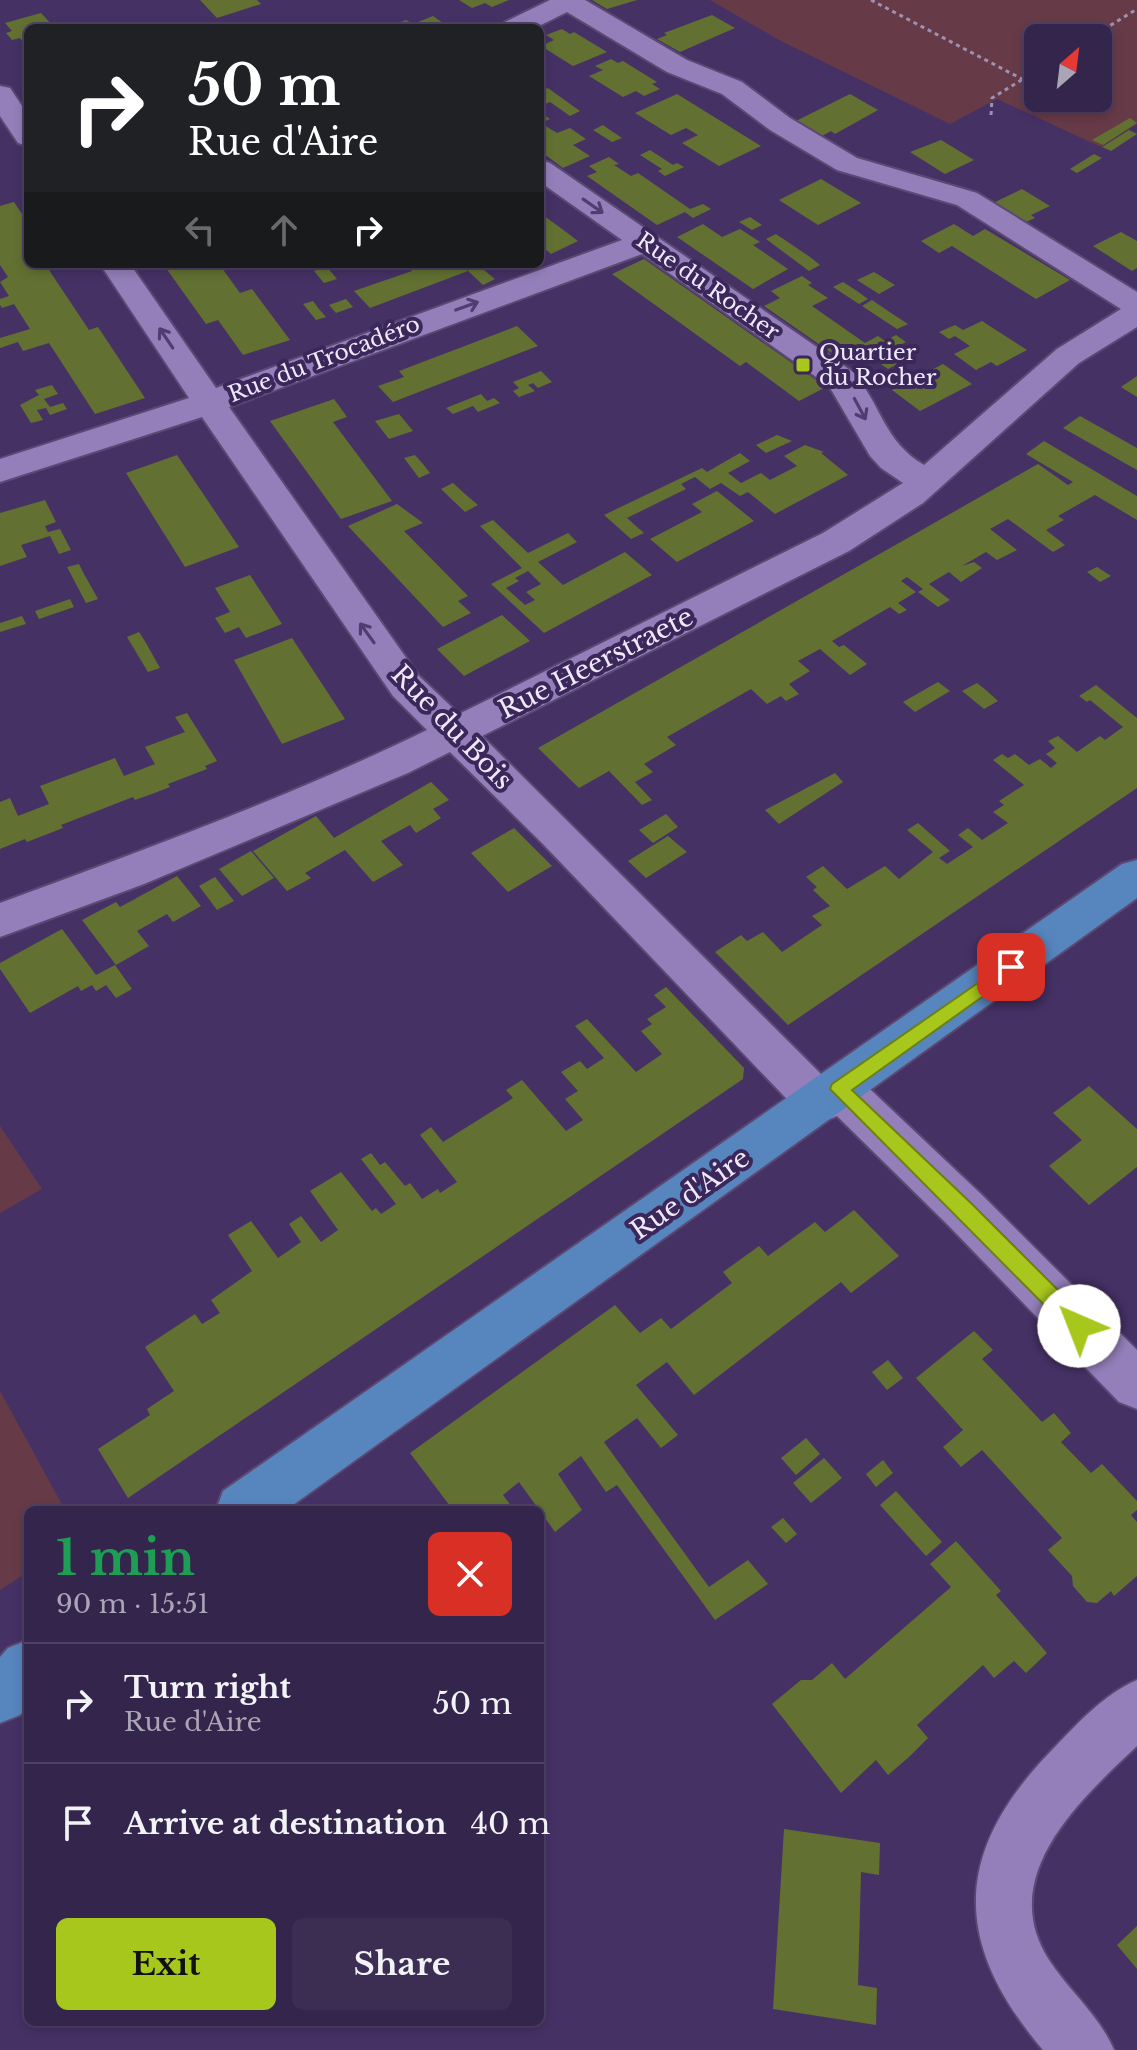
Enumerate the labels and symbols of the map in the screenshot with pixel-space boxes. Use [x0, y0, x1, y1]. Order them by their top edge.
north arrow [1024, 24, 1112, 112]
one-way arrow [581, 198, 603, 214]
street label: Rue du Rocher [631, 227, 785, 346]
one-way arrow [454, 298, 479, 312]
street label: Rue du Trocadéro [224, 310, 424, 408]
one-way arrow [158, 328, 174, 350]
place label: Quartier du Rocher [819, 339, 937, 391]
marker: Quartier du Rocher [794, 356, 812, 374]
one-way arrow [853, 396, 869, 420]
street label: Rue Heerstraete [493, 600, 699, 726]
one-way arrow [359, 622, 375, 644]
street label: Rue du Bois [385, 658, 519, 796]
pin [977, 933, 1045, 1001]
street label: Rue d'Aire [624, 1141, 756, 1247]
position arrow [1037, 1284, 1121, 1368]

